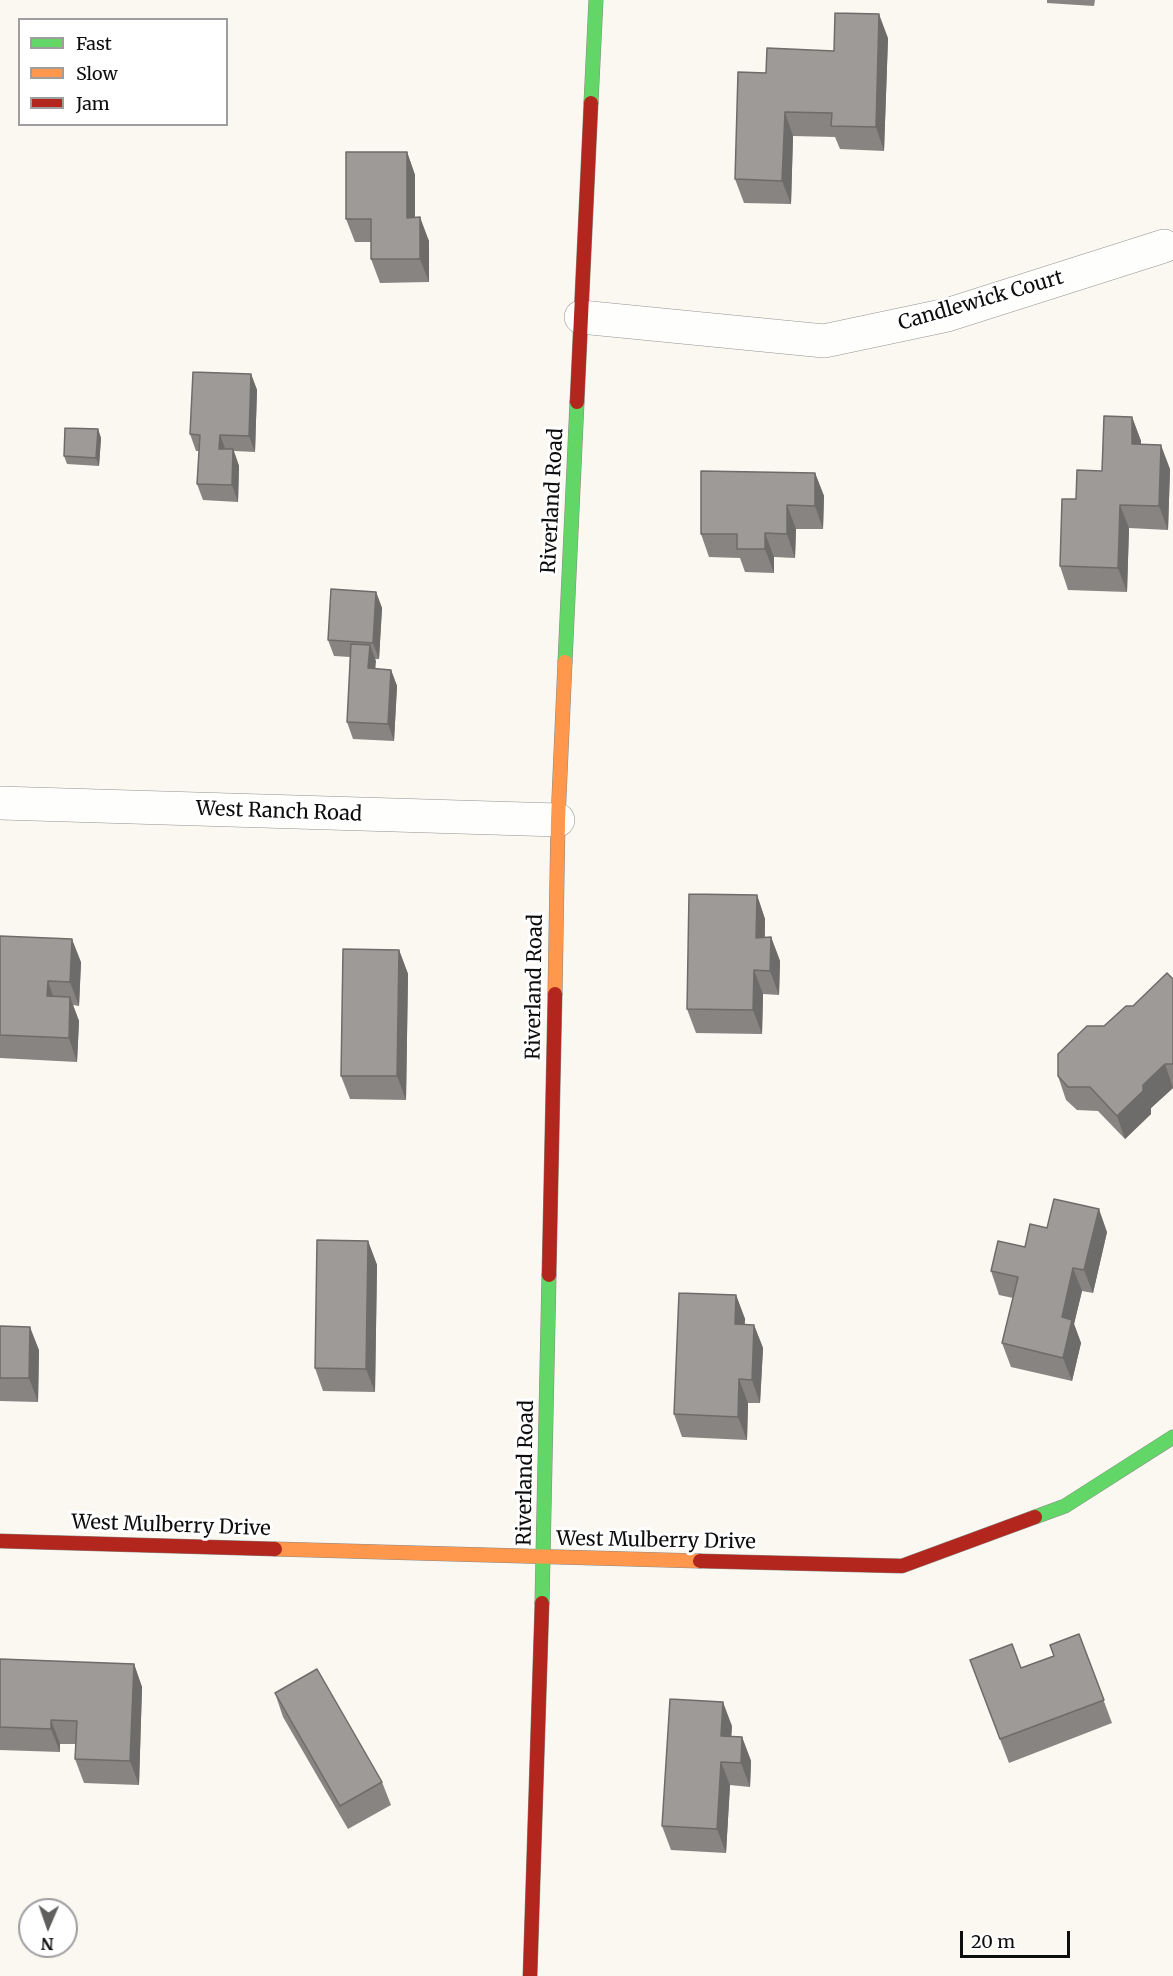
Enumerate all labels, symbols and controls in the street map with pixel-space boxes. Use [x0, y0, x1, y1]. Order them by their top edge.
legend [18, 18, 228, 126]
text: Fast [76, 32, 112, 55]
text: Slow [76, 62, 118, 85]
text: Jam [76, 92, 110, 115]
street label: Candlewick Court [896, 266, 1066, 336]
street label: Riverland Road [537, 428, 569, 574]
street label: West Ranch Road [196, 797, 362, 827]
street label: Riverland Road [522, 914, 548, 1060]
street label: Riverland Road [513, 1400, 539, 1546]
street label: West Mulberry Drive [71, 1511, 271, 1541]
street label: West Mulberry Drive [556, 1527, 756, 1555]
north arrow [18, 1898, 78, 1958]
scale bar [963, 1919, 1072, 1957]
text: 20 m [971, 1930, 1015, 1953]
text: N [41, 1934, 54, 1954]

